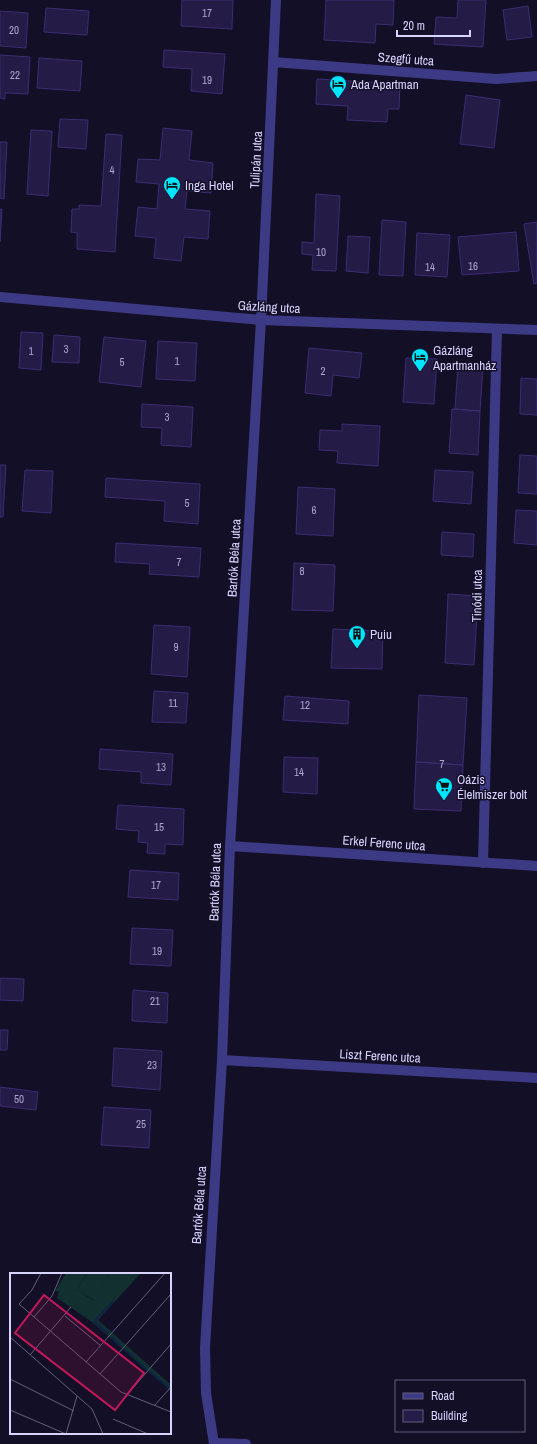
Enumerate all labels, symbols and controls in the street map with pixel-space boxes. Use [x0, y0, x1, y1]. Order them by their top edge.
house number: 17 [202, 6, 212, 20]
scale bar [397, 12, 470, 38]
text: 20 m [403, 18, 425, 34]
house number: 20 [9, 23, 19, 37]
street label: Szegfű utca [377, 49, 435, 69]
house number: 22 [10, 68, 20, 82]
house number: 19 [202, 73, 212, 87]
hotel icon: Ada Apartman [328, 74, 348, 99]
place label: Ada Apartman [350, 76, 419, 93]
street label: Tulipán utca [246, 131, 266, 189]
house number: 4 [109, 163, 115, 177]
hotel icon: Inga Hotel [162, 175, 182, 200]
place label: Inga Hotel [185, 177, 234, 194]
house number: 10 [316, 245, 326, 259]
house number: 16 [468, 259, 478, 273]
house number: 14 [425, 260, 435, 274]
street label: Gázláng utca [237, 297, 301, 317]
house number: 3 [63, 342, 69, 356]
place label: Gázláng Apartmanház [432, 342, 496, 374]
house number: 1 [28, 344, 34, 358]
hotel icon: Gázláng Apartmanház [410, 347, 430, 372]
house number: 1 [174, 354, 180, 368]
house number: 5 [119, 355, 125, 369]
house number: 2 [320, 364, 326, 378]
house number: 3 [164, 410, 170, 424]
house number: 5 [184, 496, 190, 510]
house number: 6 [311, 503, 317, 517]
street label: Bartók Béla utca [223, 518, 245, 598]
house number: 7 [176, 555, 182, 569]
house number: 8 [299, 564, 305, 578]
street label: Tinódi utca [468, 569, 486, 623]
building icon: Puiu [347, 624, 367, 649]
place label: Puiu [370, 626, 392, 643]
house number: 9 [173, 640, 179, 654]
house number: 11 [168, 696, 178, 710]
house number: 12 [300, 698, 310, 712]
house number: 7 [439, 757, 445, 771]
house number: 13 [156, 760, 166, 774]
house number: 14 [294, 765, 304, 779]
place label: Oázis Élelmiszer bolt [457, 771, 527, 803]
supermarket icon: Oázis Élelmiszer bolt [434, 776, 454, 801]
house number: 15 [154, 820, 164, 834]
street label: Erkel Ferenc utca [342, 832, 426, 854]
street label: Bartók Béla utca [205, 843, 225, 921]
house number: 17 [151, 878, 161, 892]
house number: 19 [152, 944, 162, 958]
house number: 21 [150, 994, 160, 1008]
street label: Liszt Ferenc utca [339, 1045, 421, 1067]
house number: 23 [147, 1058, 157, 1072]
house number: 50 [14, 1092, 24, 1106]
house number: 25 [136, 1117, 146, 1131]
street label: Bartók Béla utca [188, 1165, 210, 1245]
inset map [10, 1273, 171, 1434]
legend [395, 1380, 525, 1432]
text: Road [431, 1388, 455, 1404]
text: Building [431, 1408, 468, 1424]

